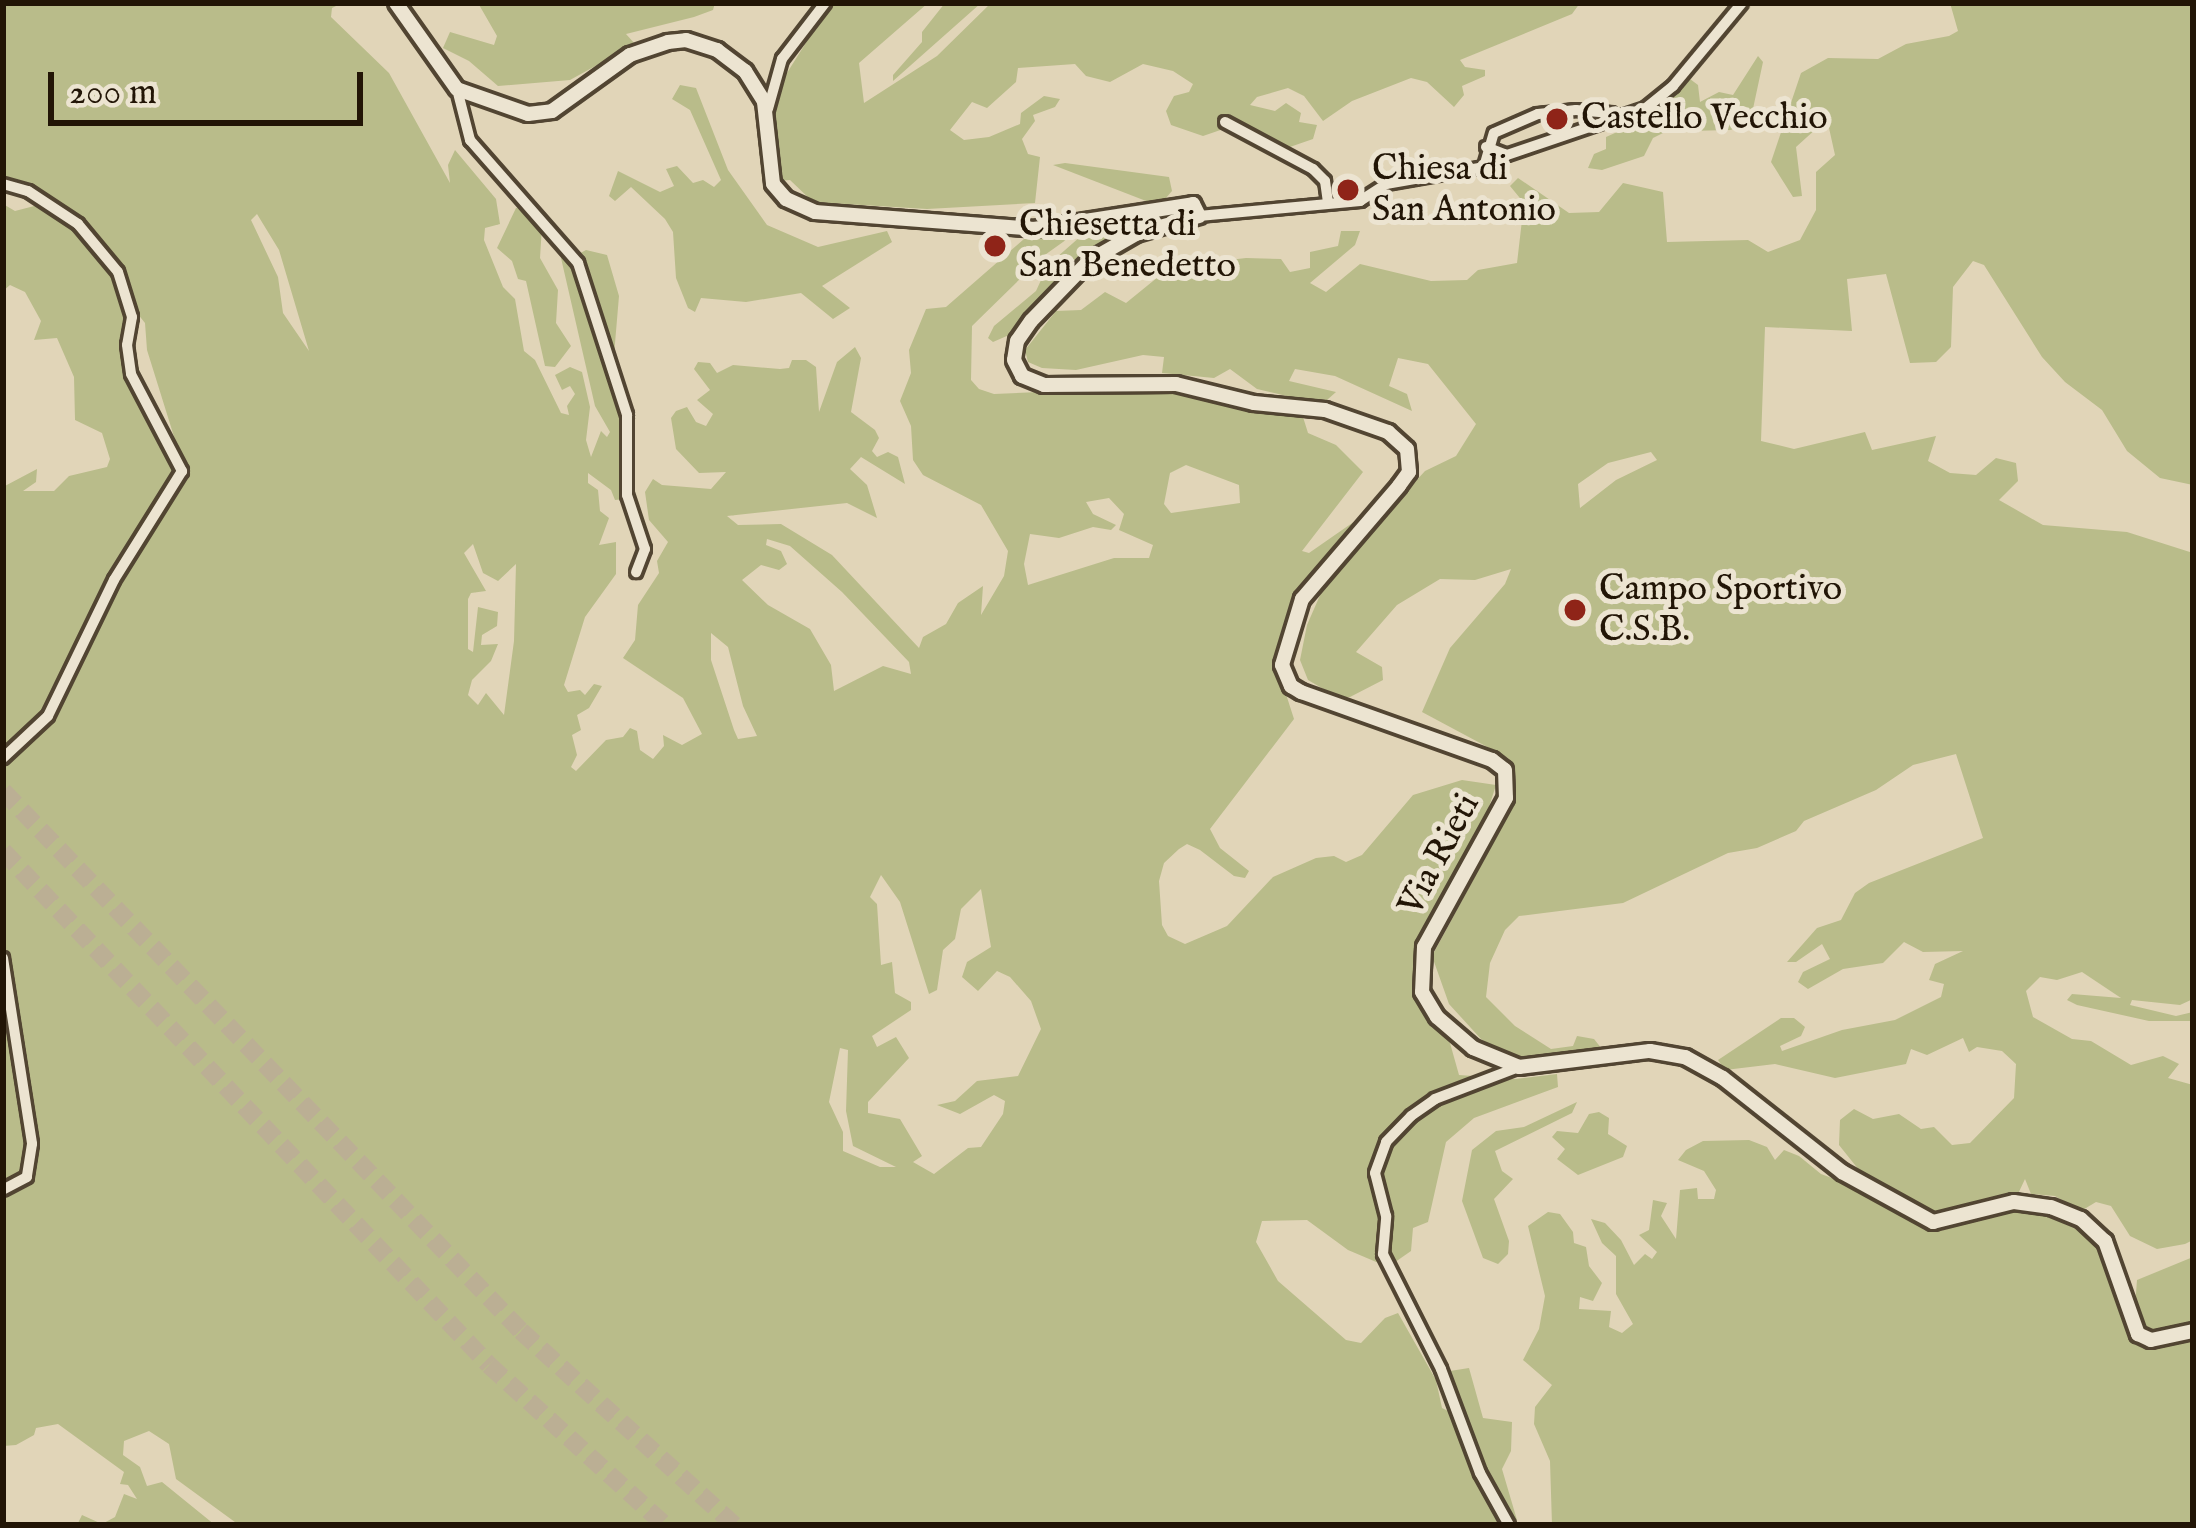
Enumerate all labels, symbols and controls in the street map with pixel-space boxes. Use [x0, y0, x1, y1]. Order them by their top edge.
scale bar [54, 48, 369, 122]
text: 200 m [69, 70, 157, 116]
place label: Castello Vecchio [1581, 97, 1828, 141]
marker: Castello Vecchio [1544, 106, 1570, 132]
place label: Chiesa di San Antonio [1372, 147, 1556, 232]
marker: Chiesa di San Antonio [1335, 177, 1361, 203]
place label: Chiesetta di San Benedetto [1019, 203, 1236, 288]
marker: Chiesetta di San Benedetto [982, 233, 1008, 259]
place label: Campo Sportivo C.S.B. [1599, 567, 1842, 652]
marker: Campo Sportivo C.S.B. [1562, 597, 1588, 623]
street label: Via Rieti [1390, 787, 1490, 923]

